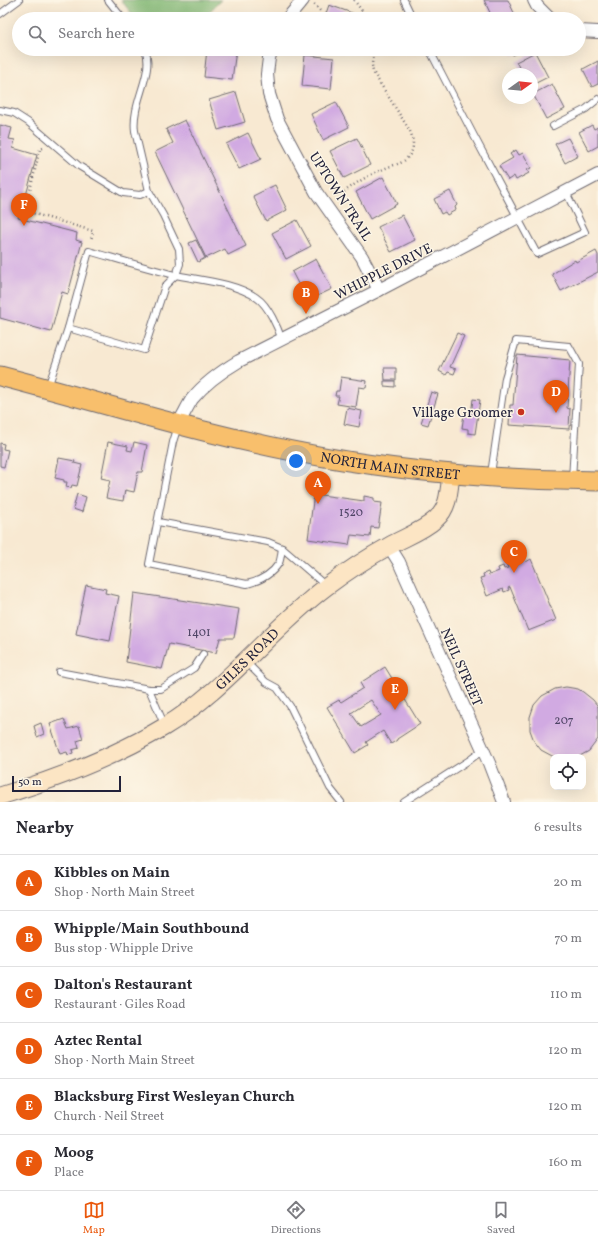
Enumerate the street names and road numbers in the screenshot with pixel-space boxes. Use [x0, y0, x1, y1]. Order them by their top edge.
street label: UPTOWN TRAIL [304, 149, 376, 245]
street label: WHIPPLE DRIVE [331, 239, 436, 305]
street label: NORTH MAIN STREET [319, 447, 461, 483]
street label: GILES ROAD [212, 625, 284, 695]
street label: NEIL STREET [435, 626, 486, 710]

